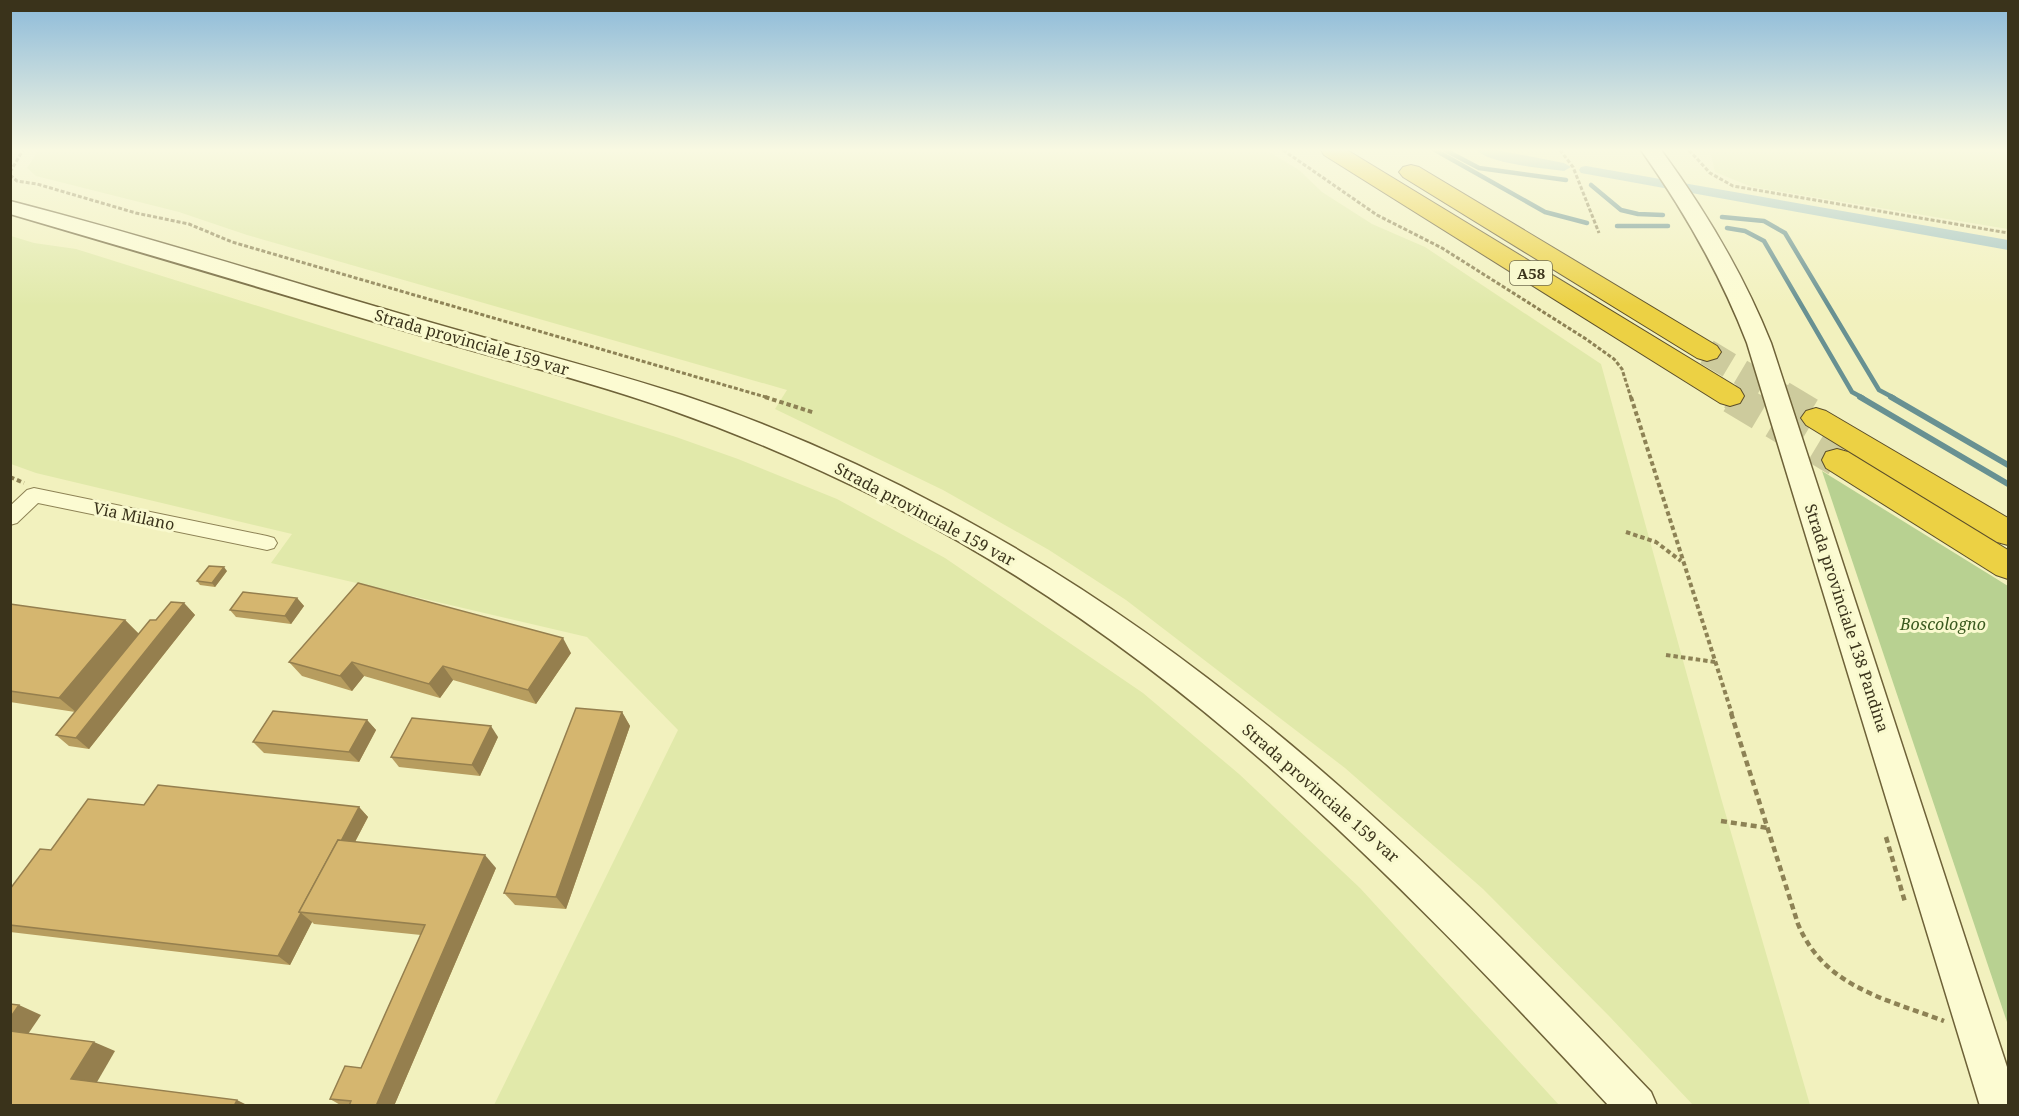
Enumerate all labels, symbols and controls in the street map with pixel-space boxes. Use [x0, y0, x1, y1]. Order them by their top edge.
road number: A58 [1510, 261, 1552, 285]
street label: Strada provinciale 159 var [372, 304, 572, 380]
street label: Strada provinciale 159 var [831, 457, 1019, 571]
street label: Via Milano [91, 497, 177, 535]
street label: Strada provinciale 138 Pandina [1800, 501, 1894, 735]
park label: Boscologno [1899, 613, 1986, 635]
street label: Strada provinciale 159 var [1238, 719, 1405, 868]

